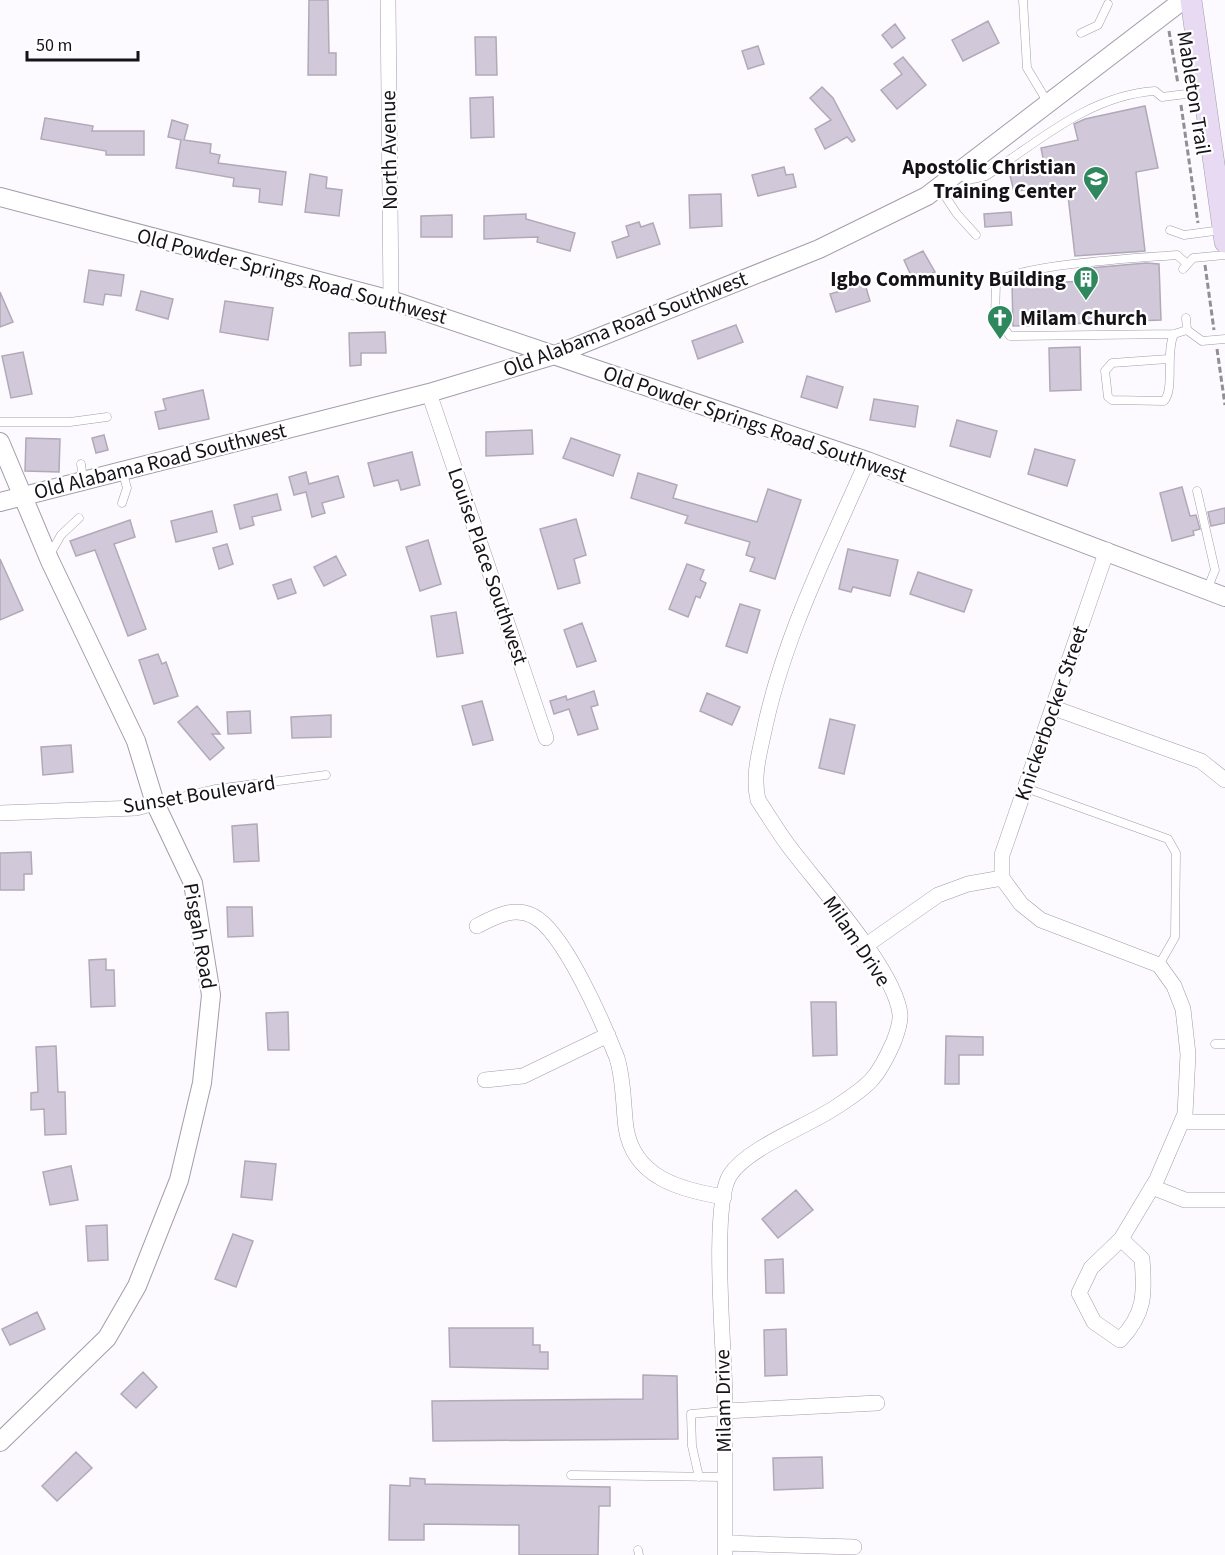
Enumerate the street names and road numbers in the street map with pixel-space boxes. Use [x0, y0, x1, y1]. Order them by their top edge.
street label: Mableton Trail [1169, 29, 1219, 157]
street label: North Avenue [373, 90, 405, 210]
street label: Old Powder Springs Road Southwest [134, 220, 450, 332]
street label: Old Alabama Road Southwest [499, 264, 751, 384]
street label: Old Powder Springs Road Southwest [599, 358, 911, 490]
street label: Old Alabama Road Southwest [31, 415, 289, 507]
street label: Louise Place Southwest [440, 464, 536, 668]
street label: Knickerbocker Street [1007, 621, 1095, 805]
street label: Sunset Boulevard [121, 767, 277, 821]
street label: Pisgah Road [176, 881, 224, 991]
street label: Milam Drive [816, 890, 898, 992]
street label: Milam Drive [707, 1349, 739, 1453]

